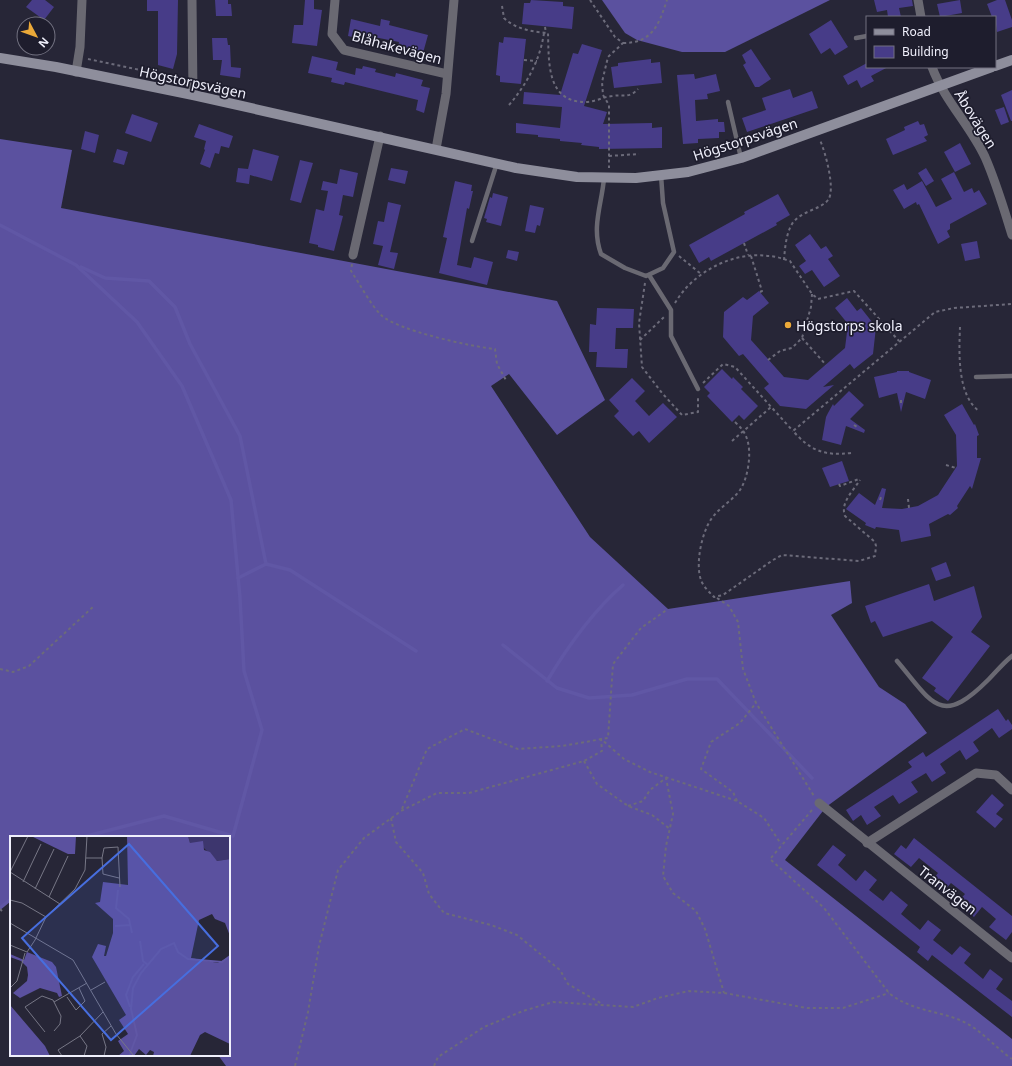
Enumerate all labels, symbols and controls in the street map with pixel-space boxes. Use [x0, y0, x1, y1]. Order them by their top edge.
north arrow [16, 16, 56, 56]
legend [866, 16, 996, 68]
text: Road [902, 23, 931, 40]
street label: Blåhakevägen [350, 26, 444, 68]
text: N [35, 35, 53, 51]
text: Building [902, 43, 949, 60]
street label: Högstorpsvägen [138, 61, 248, 103]
street label: Åbovägen [950, 86, 1002, 152]
street label: Högstorpsvägen [690, 113, 800, 165]
place label: Högstorps skola [796, 316, 903, 335]
marker: Högstorps skola [783, 320, 793, 330]
inset map [10, 836, 230, 1056]
street label: Tranvägen [915, 861, 981, 919]

